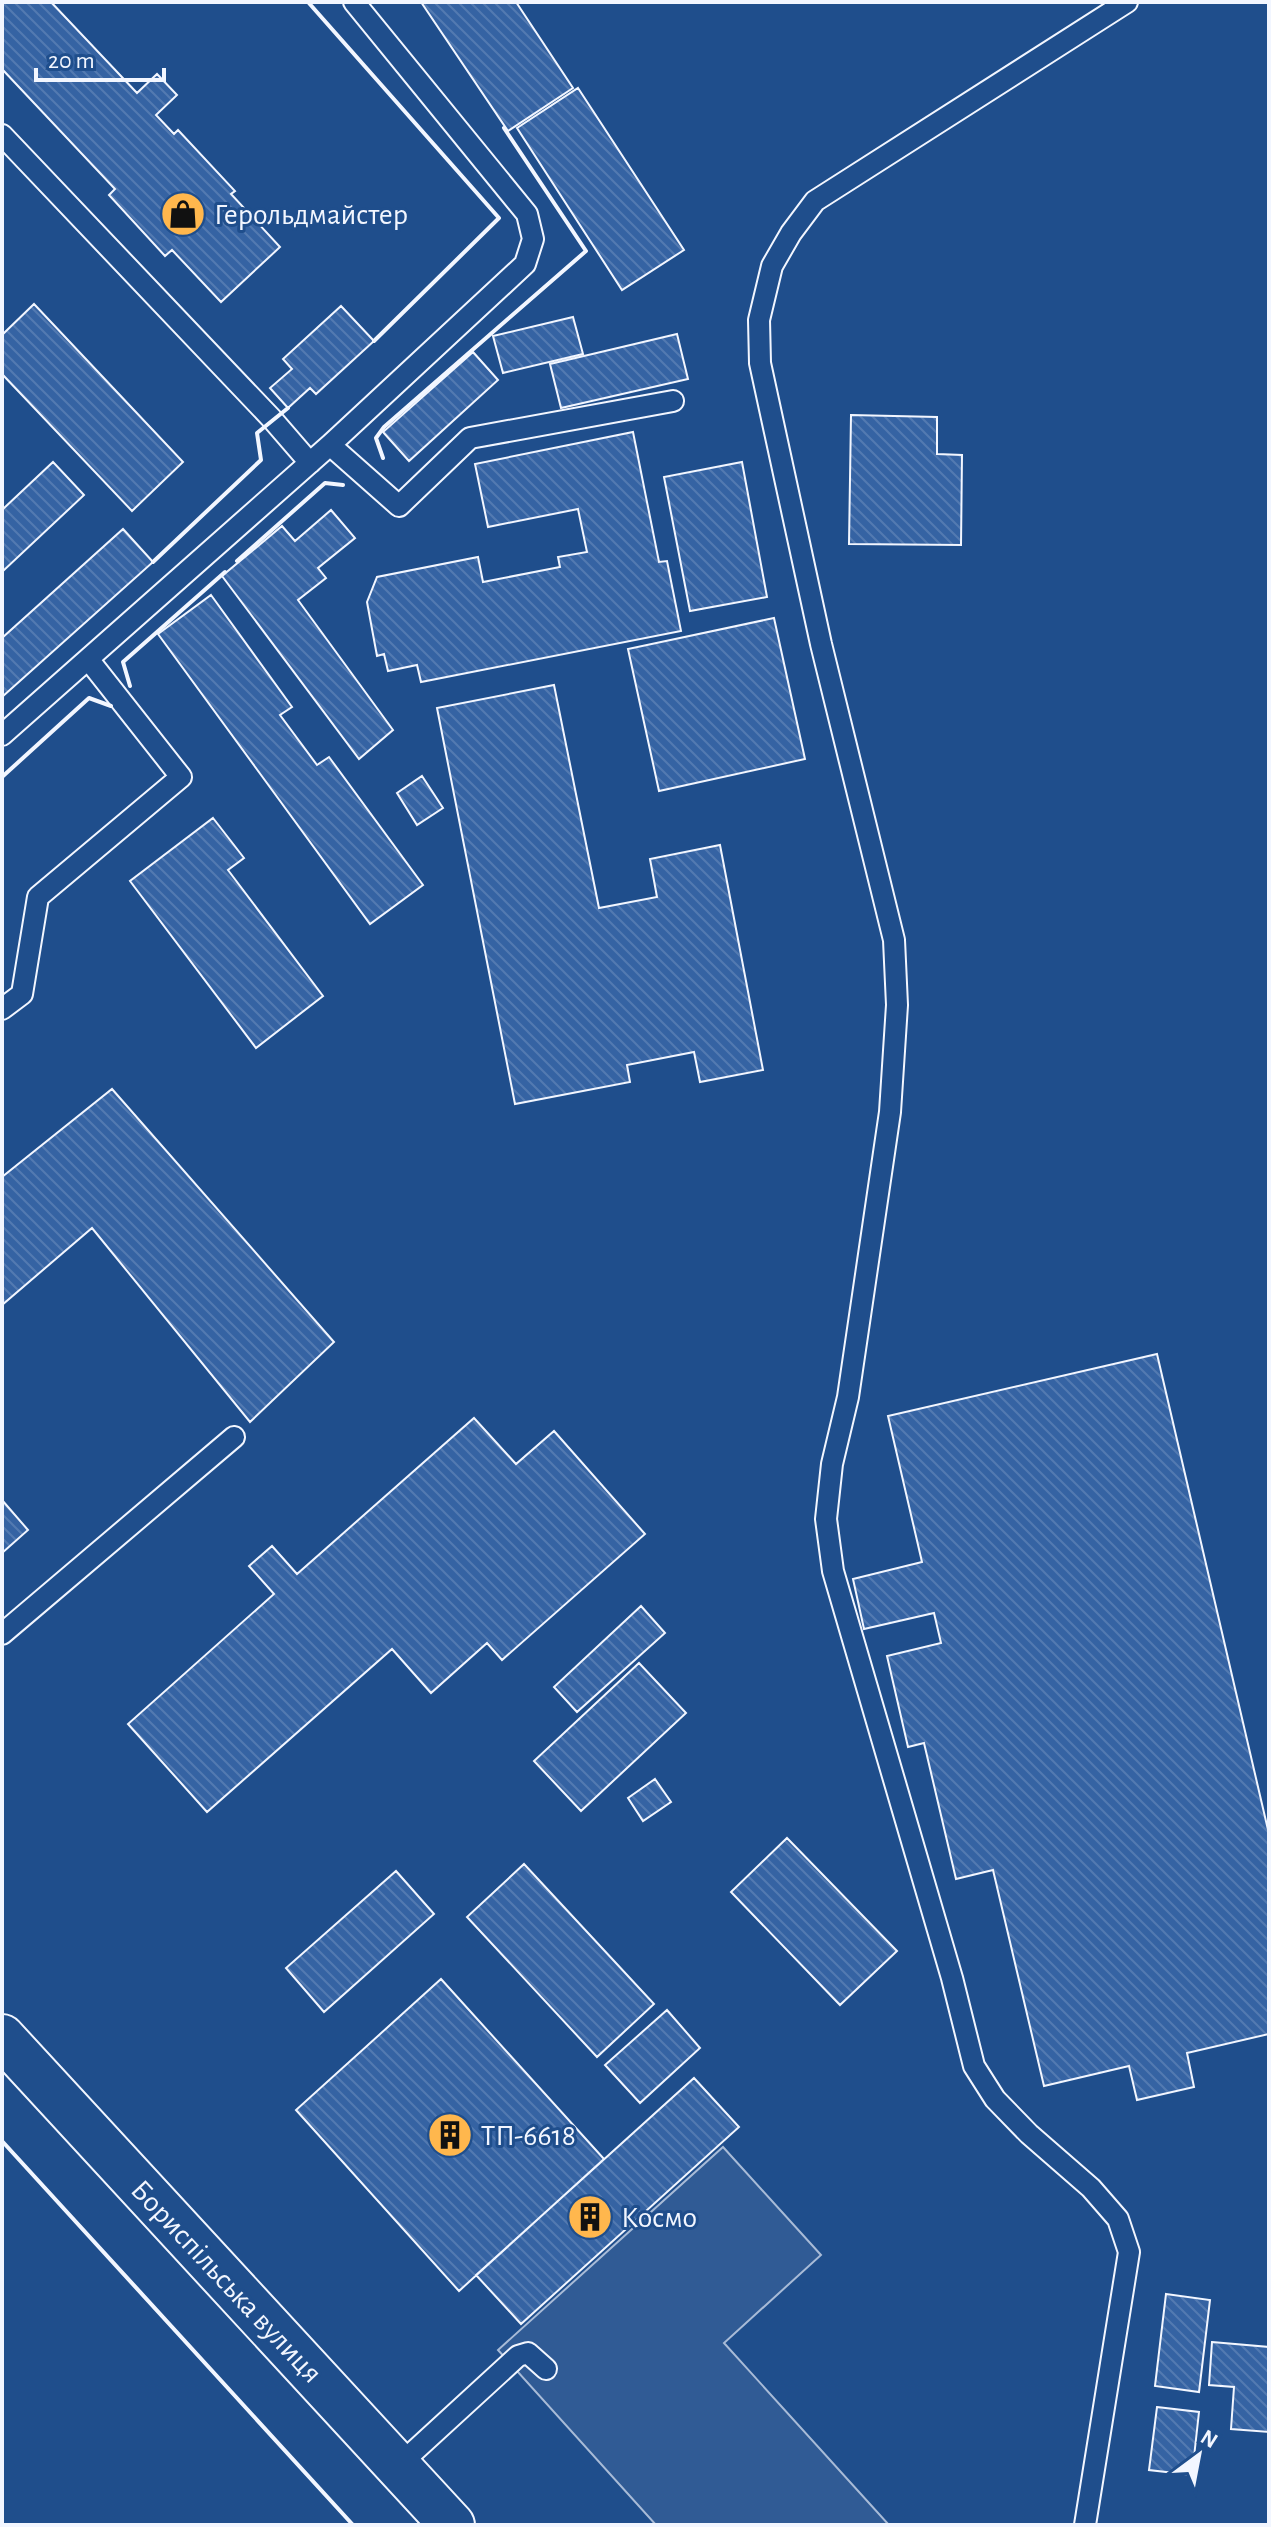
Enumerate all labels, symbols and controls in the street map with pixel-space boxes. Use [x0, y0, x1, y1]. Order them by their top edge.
scale bar [36, 32, 164, 82]
text: 20 m [48, 49, 95, 73]
shop icon: Герольдмайстер [159, 190, 207, 238]
place label: Герольдмайстер [214, 200, 408, 230]
building icon: ТП-6618 [426, 2111, 474, 2159]
place label: ТП-6618 [481, 2121, 576, 2151]
street label: Бориспільська вулиця [125, 2175, 328, 2389]
building icon: Космо [566, 2193, 614, 2241]
place label: Космо [621, 2203, 697, 2233]
north arrow [1159, 2415, 1239, 2495]
text: N [1197, 2426, 1221, 2452]

